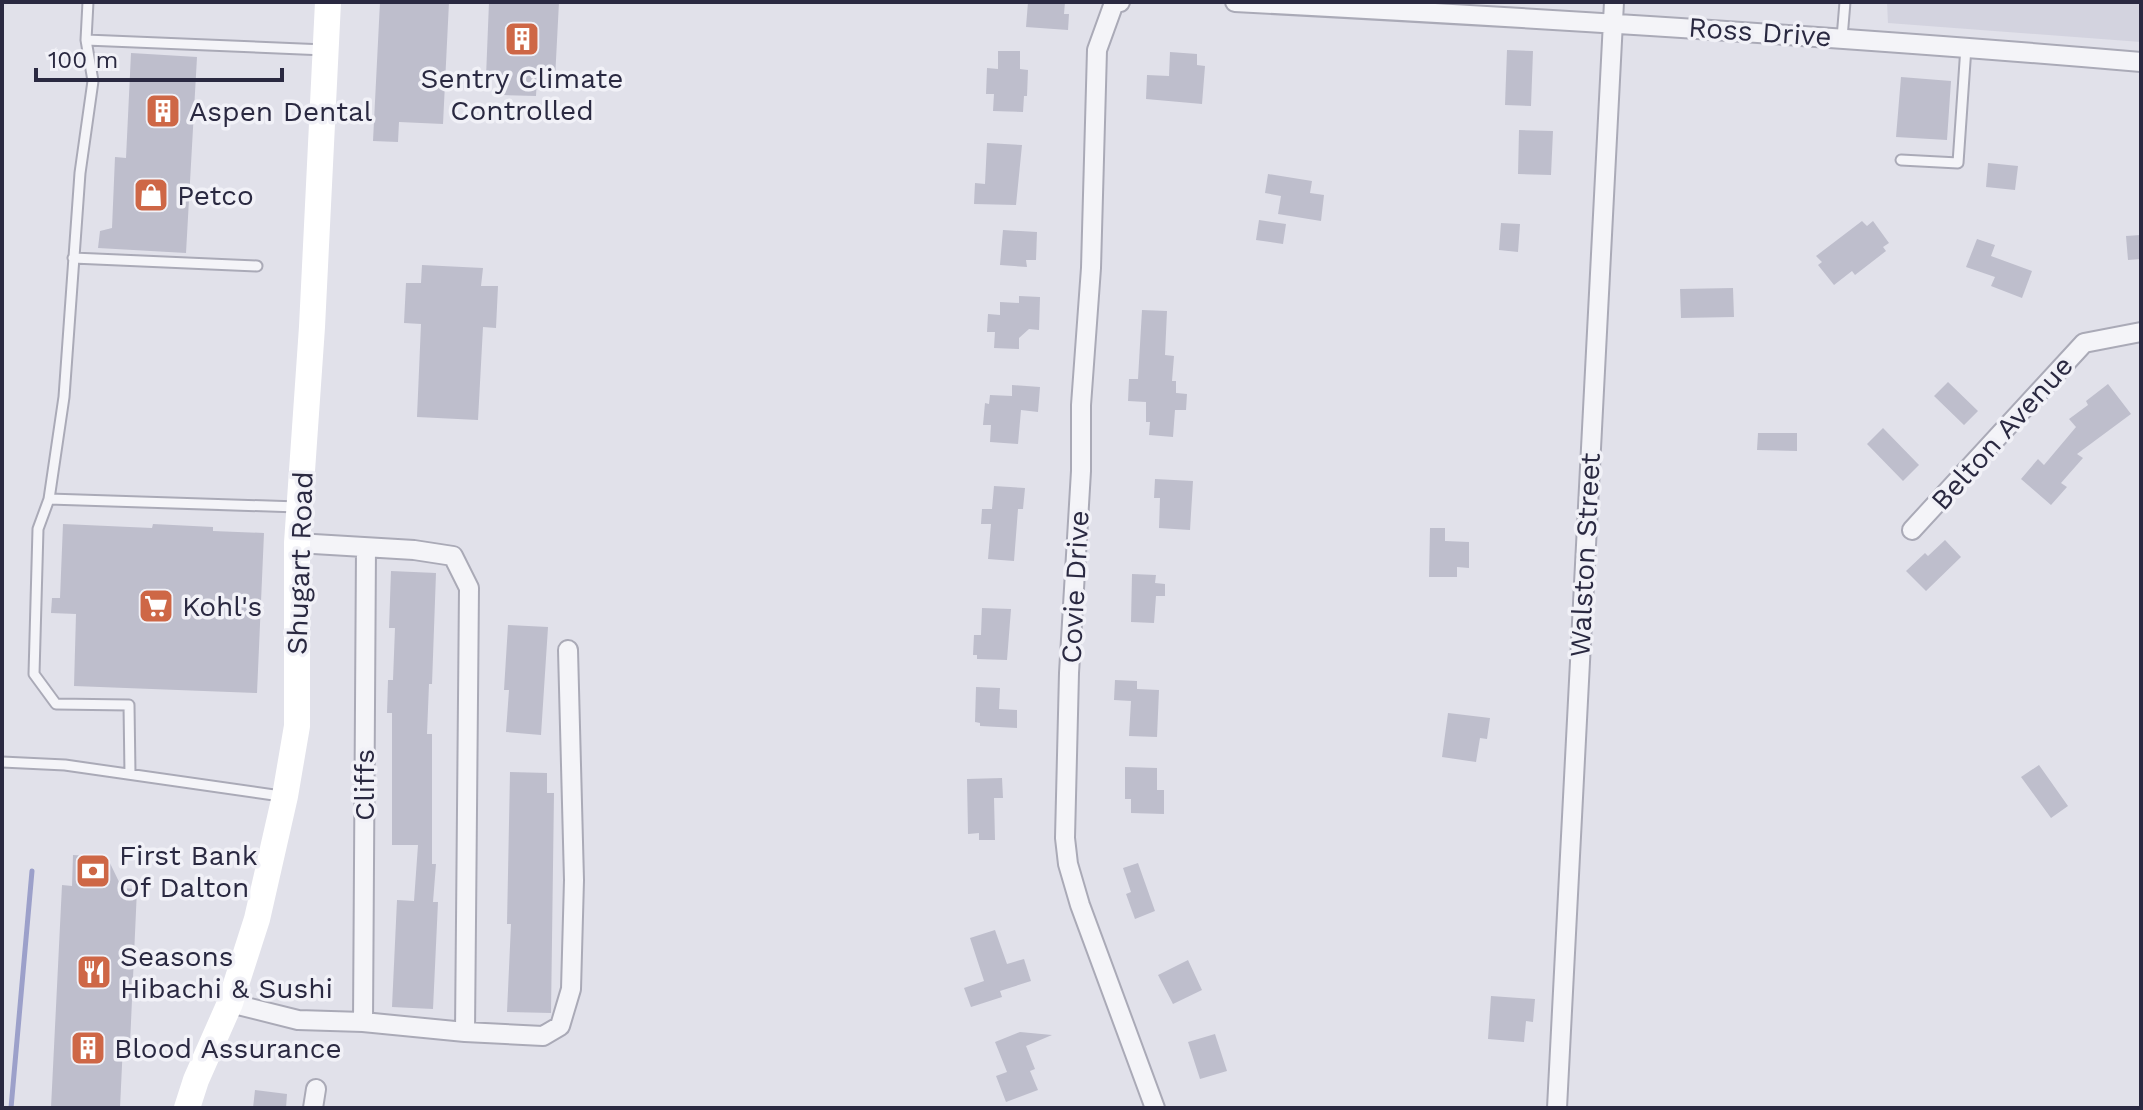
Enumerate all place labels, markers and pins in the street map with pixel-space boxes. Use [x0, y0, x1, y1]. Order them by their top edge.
building icon: Sentry Climate Controlled [503, 20, 541, 58]
place label: Sentry Climate Controlled [421, 62, 623, 127]
building icon: Aspen Dental [144, 92, 182, 130]
place label: Aspen Dental [189, 95, 373, 128]
shop icon: Petco [132, 176, 170, 214]
place label: Petco [177, 179, 254, 212]
supermarket icon: Kohl's [137, 587, 175, 625]
place label: Kohl's [182, 590, 262, 623]
place label: First Bank Of Dalton [119, 839, 258, 904]
bank icon: First Bank Of Dalton [74, 852, 112, 890]
place label: Seasons Hibachi & Sushi [120, 940, 333, 1005]
restaurant icon: Seasons Hibachi & Sushi [75, 953, 113, 991]
building icon: Blood Assurance [69, 1029, 107, 1067]
place label: Blood Assurance [114, 1032, 342, 1065]

